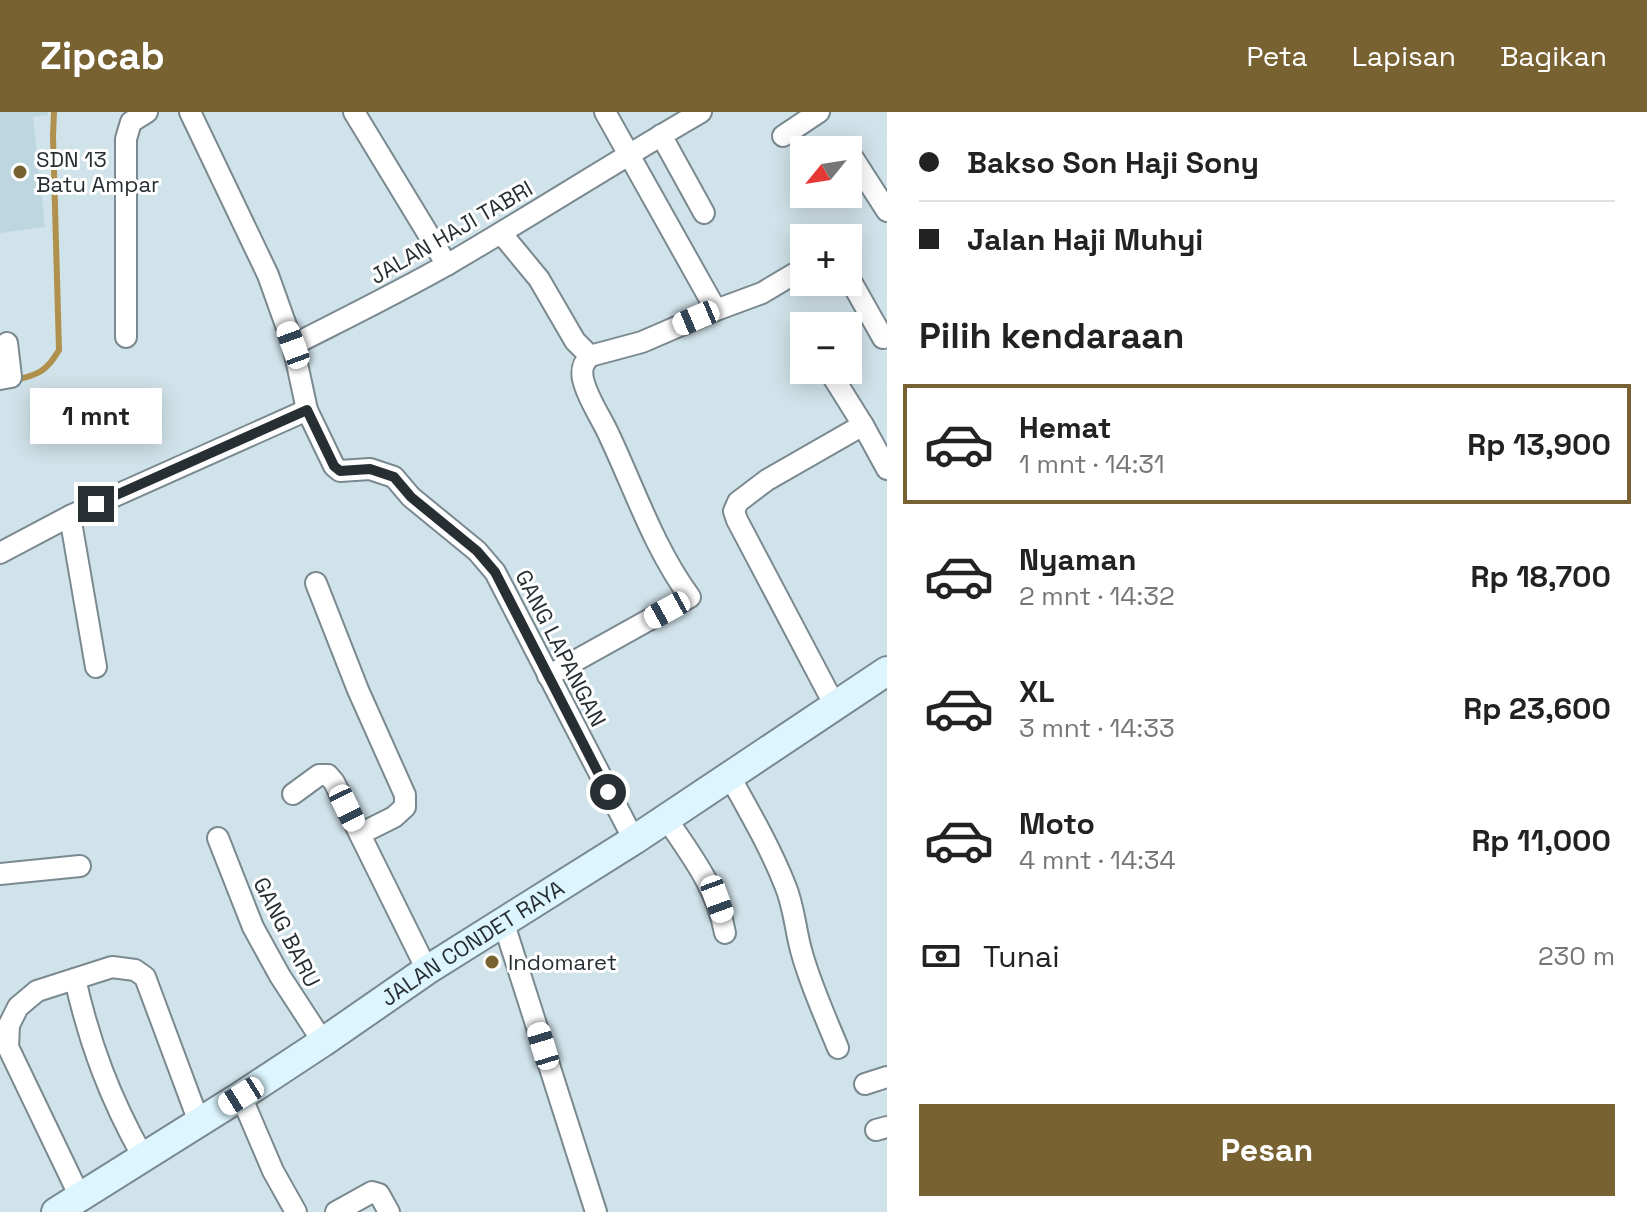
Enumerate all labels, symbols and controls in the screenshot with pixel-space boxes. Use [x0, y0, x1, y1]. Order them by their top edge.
text: Zipcab [40, 32, 165, 80]
text: Peta [1246, 38, 1308, 74]
text: Lapisan [1352, 38, 1456, 74]
text: Bagikan [1500, 38, 1607, 74]
north arrow [790, 136, 862, 208]
map controls [790, 136, 862, 384]
text: Bakso Son Haji Sony [967, 143, 1259, 182]
place label: SDN 13 Batu Ampar [36, 145, 159, 198]
marker: SDN 13 Batu Ampar [11, 163, 29, 181]
street label: JALAN HAJI TABRI [365, 174, 537, 290]
text: Jalan Haji Muhyi [967, 220, 1203, 259]
button: + [790, 224, 862, 296]
car [669, 298, 723, 338]
button: − [790, 312, 862, 384]
text: Pilih kendaraan [919, 313, 1184, 359]
car [274, 318, 312, 372]
callout: 1 mnt [30, 388, 162, 444]
text: 1 mnt [62, 399, 130, 433]
icon: car [923, 408, 995, 480]
text: Hemat [1019, 408, 1112, 447]
text: Rp 13,900 [1467, 425, 1611, 464]
text: 1 mnt · 14:31 [1019, 447, 1165, 481]
route end [78, 486, 114, 522]
icon: car [923, 540, 995, 612]
text: Nyaman [1019, 540, 1136, 579]
text: Rp 18,700 [1471, 557, 1611, 596]
street label: GANG LAPANGAN [509, 565, 613, 731]
text: 2 mnt · 14:32 [1019, 579, 1175, 613]
car [640, 588, 694, 632]
icon: car [923, 672, 995, 744]
text: XL [1019, 672, 1055, 711]
text: Rp 23,600 [1463, 689, 1611, 728]
text: 3 mnt · 14:33 [1019, 711, 1175, 745]
route start [590, 774, 626, 810]
car [326, 781, 368, 835]
icon: car [923, 804, 995, 876]
text: Moto [1019, 804, 1095, 843]
text: Rp 11,000 [1471, 821, 1611, 860]
text: 4 mnt · 14:34 [1019, 843, 1176, 877]
street label: GANG BARU [247, 872, 327, 992]
car [698, 872, 736, 926]
street label: JALAN CONDET RAYA [375, 873, 569, 1012]
icon: cash [919, 934, 963, 978]
text: Tunai [983, 937, 1060, 976]
text: 230 m [1538, 939, 1615, 973]
place label: Indomaret [508, 948, 617, 976]
marker: Indomaret [483, 953, 501, 971]
car [525, 1020, 561, 1072]
car [214, 1073, 268, 1119]
button: Pesan [919, 1104, 1615, 1196]

